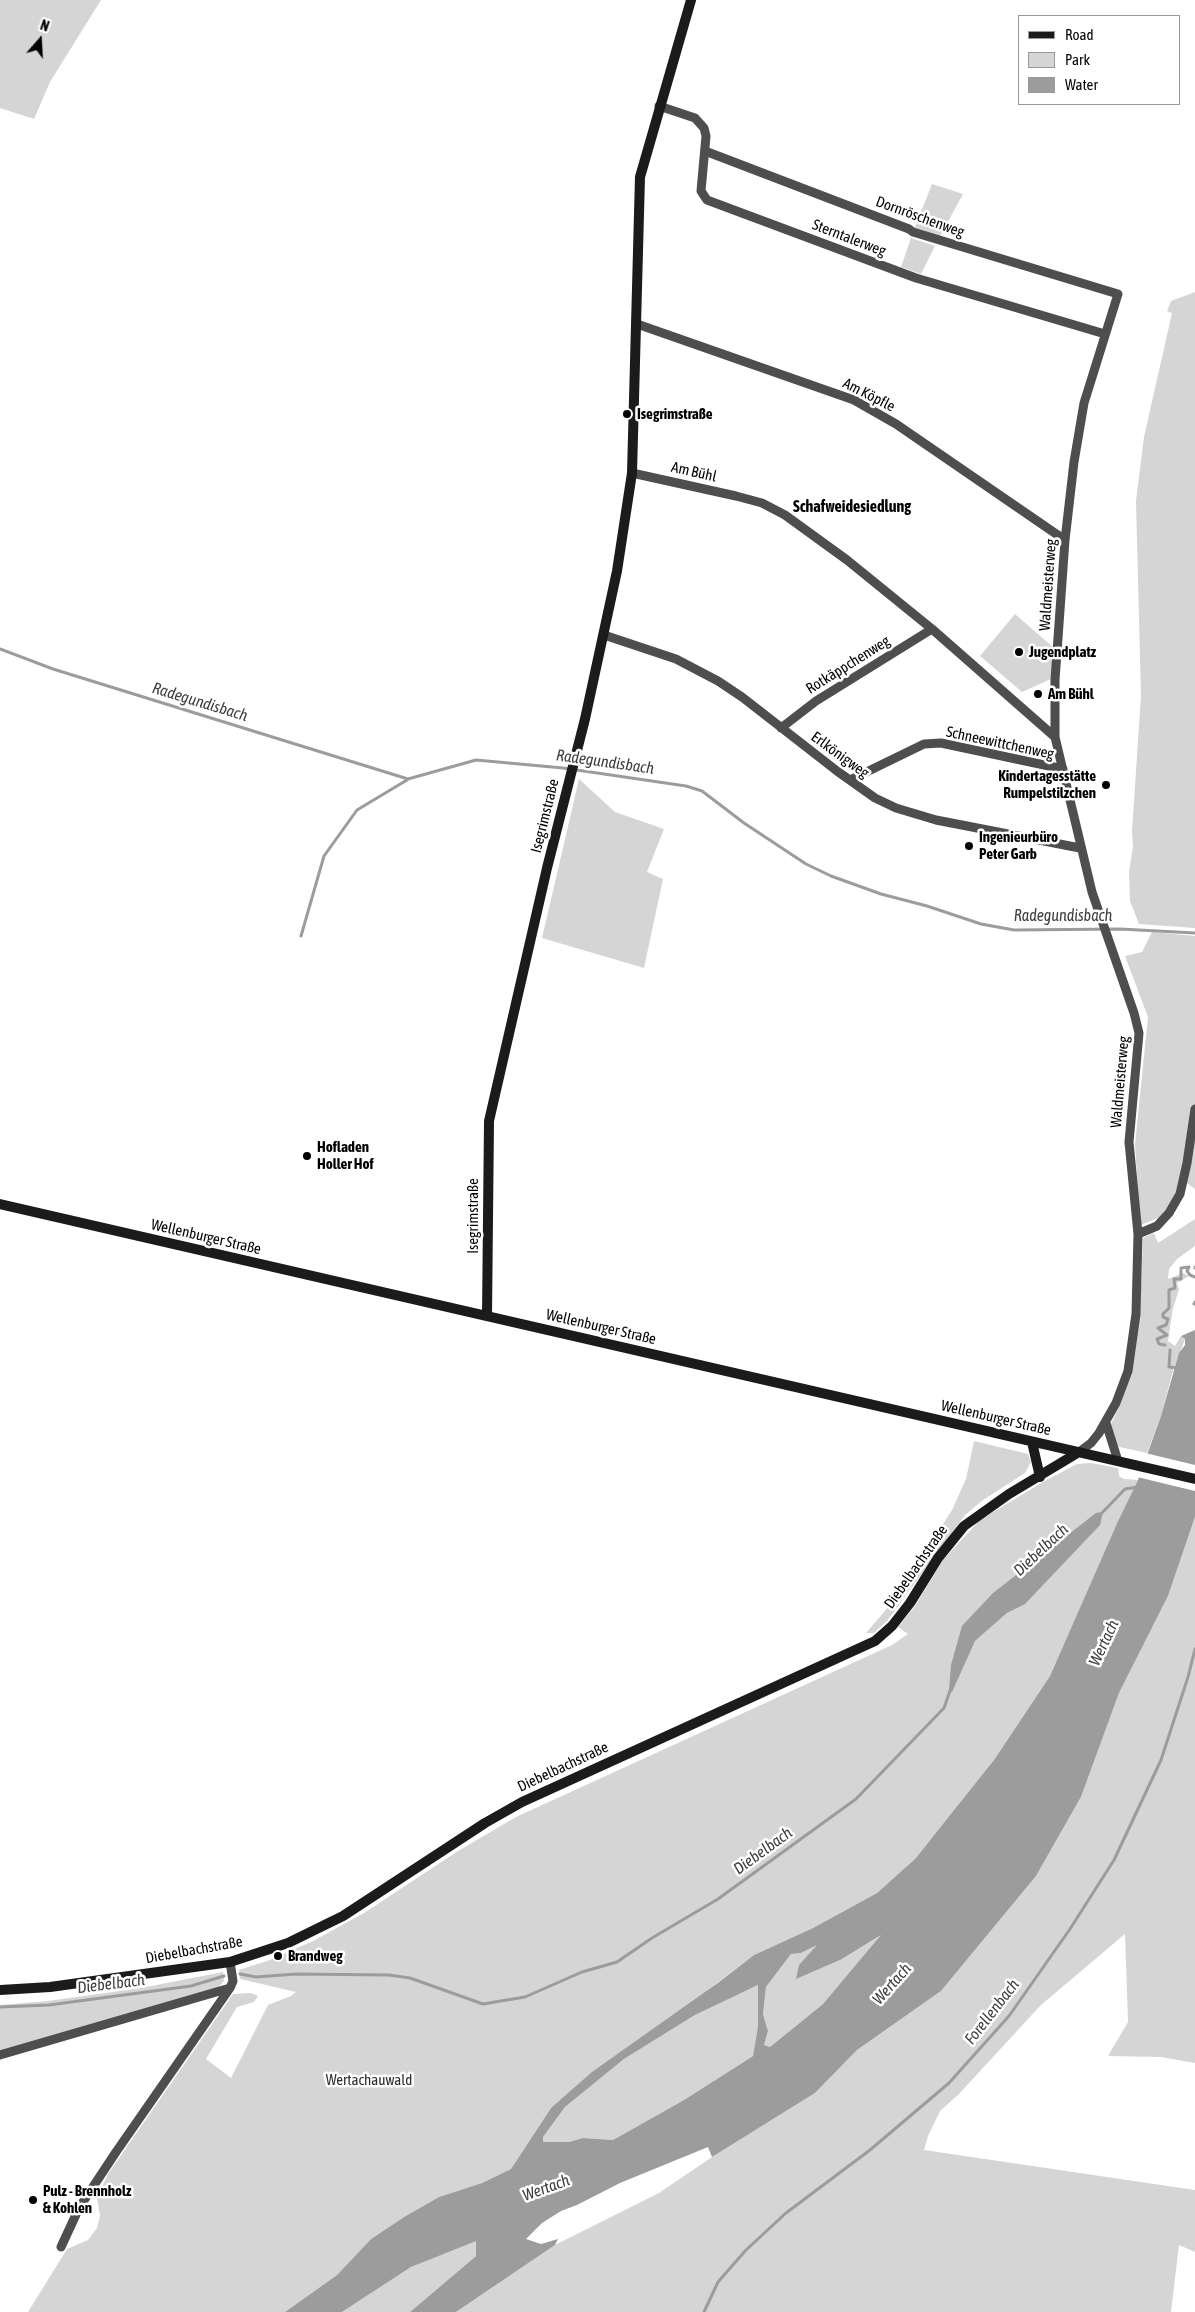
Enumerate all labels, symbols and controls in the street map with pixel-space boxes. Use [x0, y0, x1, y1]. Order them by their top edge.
north arrow [15, 15, 65, 65]
legend [1018, 15, 1180, 105]
text: N [38, 17, 51, 35]
text: Road [1065, 26, 1094, 43]
text: Park [1065, 51, 1090, 68]
text: Water [1065, 76, 1098, 93]
street label: Dornröschenweg [873, 193, 967, 241]
street label: Sterntalerweg [810, 216, 888, 260]
street label: Am Köpfle [840, 374, 898, 416]
place label: Isegrimstraße [637, 405, 713, 423]
marker: Isegrimstraße [621, 408, 633, 420]
street label: Am Bühl [670, 458, 718, 486]
district label: Schafweidesiedlung [793, 497, 911, 517]
street label: Waldmeisterweg [1036, 538, 1060, 632]
street label: Rotkäppchenweg [803, 632, 893, 698]
place label: Jugendplatz [1029, 643, 1096, 661]
marker: Jugendplatz [1013, 646, 1025, 658]
water label: Radegundisbach [150, 678, 250, 726]
place label: Am Bühl [1048, 685, 1094, 703]
marker: Am Bühl [1032, 688, 1044, 700]
street label: Schneewittchenweg [944, 723, 1056, 763]
street label: Erlkönigweg [807, 728, 873, 782]
water label: Radegundisbach [555, 746, 655, 778]
place label: Kindertagesstätte Rumpelstilzchen [998, 767, 1096, 802]
street label: Isegrimstraße [527, 777, 563, 855]
marker: Kindertagesstätte Rumpelstilzchen [1100, 779, 1112, 791]
place label: Ingenieurbüro Peter Garb [979, 828, 1058, 863]
marker: Ingenieurbüro Peter Garb [963, 840, 975, 852]
water label: Radegundisbach [1014, 906, 1112, 926]
street label: Waldmeisterweg [1107, 1035, 1133, 1129]
place label: Hofladen Holler Hof [317, 1138, 374, 1173]
marker: Hofladen Holler Hof [301, 1150, 313, 1162]
street label: Isegrimstraße [464, 1178, 482, 1254]
street label: Wellenburger Straße [149, 1216, 263, 1258]
street label: Wellenburger Straße [544, 1306, 658, 1348]
street label: Wellenburger Straße [939, 1397, 1053, 1439]
water label: Diebelbach [1010, 1520, 1072, 1580]
street label: Diebelbachstraße [881, 1522, 951, 1612]
water label: Wertach [1085, 1617, 1123, 1669]
street label: Diebelbachstraße [515, 1738, 611, 1796]
water label: Diebelbach [730, 1823, 796, 1879]
street label: Diebelbachstraße [144, 1933, 244, 1967]
place label: Brandweg [288, 1947, 343, 1965]
marker: Brandweg [272, 1950, 284, 1962]
water label: Wertach [869, 1960, 915, 2008]
water label: Diebelbach [76, 1970, 146, 1998]
water label: Forellenbach [961, 1976, 1023, 2048]
park label: Wertachauwald [326, 2071, 412, 2089]
water label: Wertach [520, 2171, 572, 2205]
place label: Pulz - Brennholz & Kohlen [43, 2182, 131, 2217]
marker: Pulz - Brennholz & Kohlen [27, 2194, 39, 2206]

